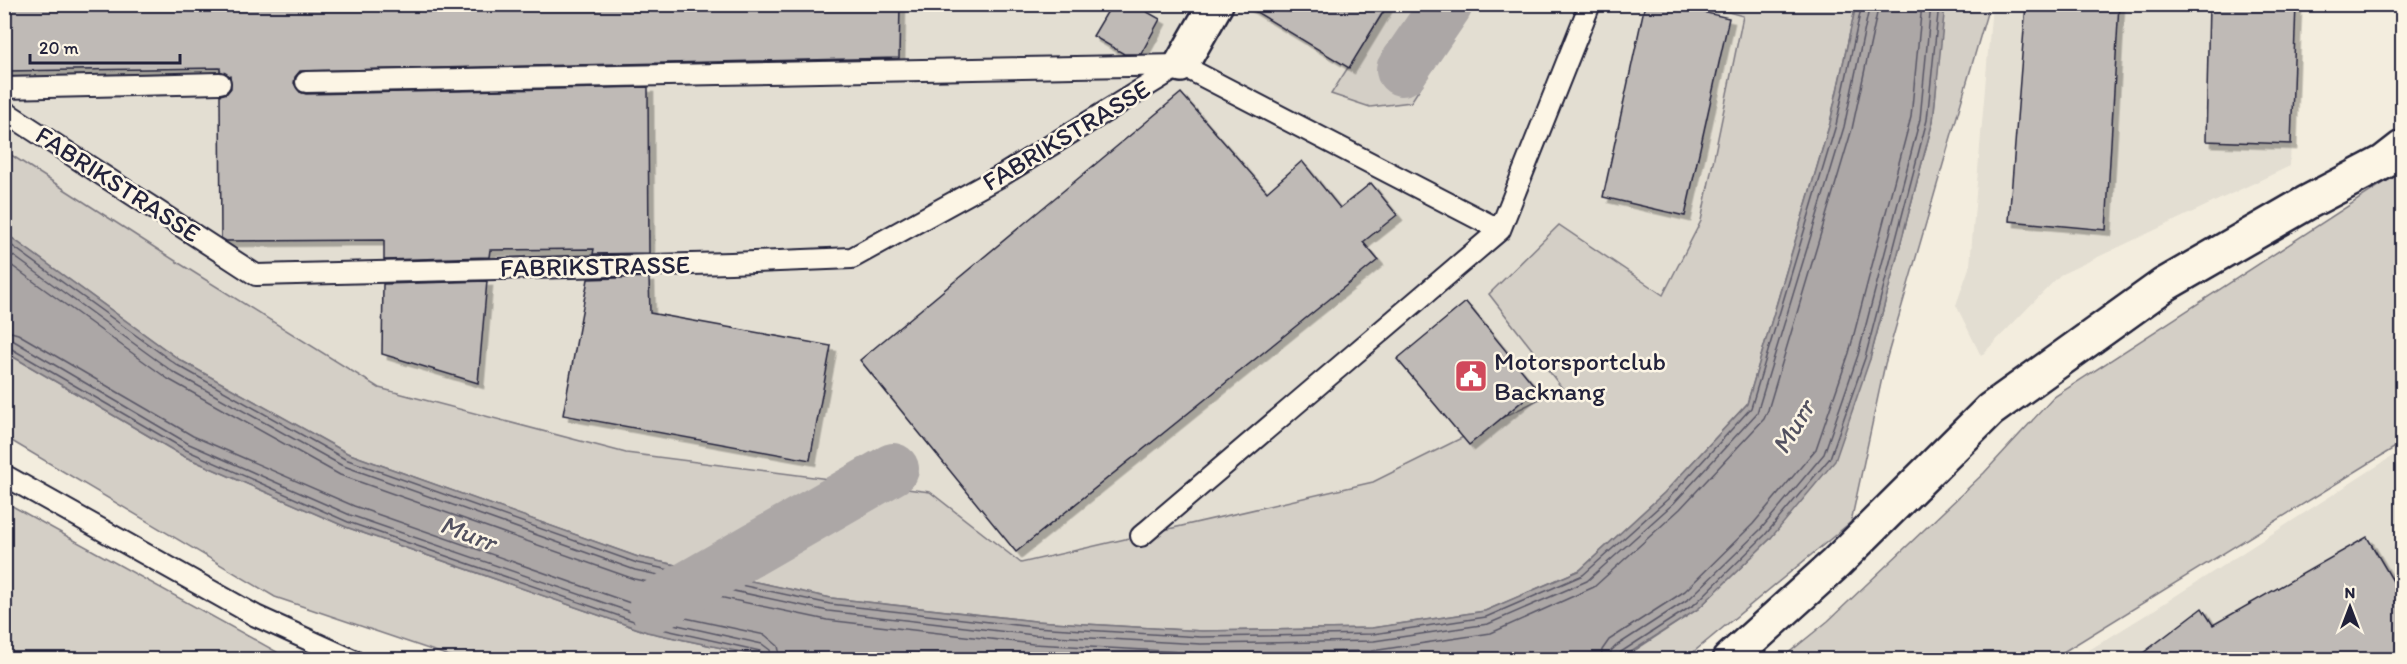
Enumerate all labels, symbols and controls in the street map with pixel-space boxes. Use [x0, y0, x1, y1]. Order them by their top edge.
scale bar [30, 27, 180, 65]
text: 20 m [39, 37, 79, 59]
street label: FABRIKSTRASSE [976, 72, 1156, 198]
street label: FABRIKSTRASSE [30, 119, 206, 249]
street label: FABRIKSTRASSE [500, 248, 690, 284]
place label: Motorsportclub Backnang [1494, 345, 1666, 407]
public building icon: Motorsportclub Backnang [1453, 358, 1489, 394]
water label: Murr [1764, 391, 1823, 460]
water label: Murr [436, 507, 503, 559]
north arrow [2320, 577, 2380, 637]
text: N [2345, 583, 2355, 602]

